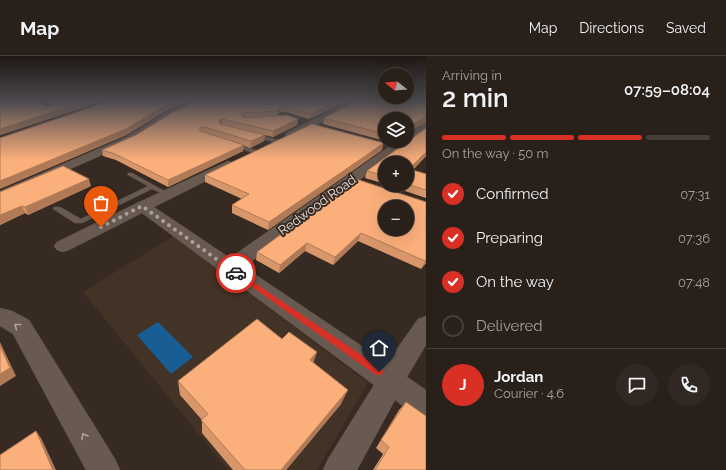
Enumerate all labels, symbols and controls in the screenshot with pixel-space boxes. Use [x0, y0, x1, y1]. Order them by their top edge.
text: Map [20, 17, 59, 39]
text: Map [529, 20, 557, 36]
text: Directions [579, 20, 644, 36]
text: Saved [666, 20, 706, 36]
north arrow [378, 68, 414, 104]
map controls [378, 68, 414, 236]
text: Arriving in [442, 68, 502, 83]
text: 07:59–08:04 [624, 81, 710, 99]
text: 2 min [442, 83, 509, 113]
button: layers [378, 112, 414, 148]
text: On the way · 50 m [442, 146, 549, 161]
button: + [378, 156, 414, 192]
street label: Redwood Road [275, 172, 359, 238]
icon: check [442, 183, 464, 205]
text: Confirmed [476, 185, 549, 203]
pin [84, 186, 118, 227]
text: 07:31 [680, 187, 710, 202]
icon: bag [90, 192, 112, 214]
button: − [378, 200, 414, 236]
icon: check [442, 227, 464, 249]
text: Preparing [476, 229, 543, 247]
text: 07:36 [678, 231, 710, 246]
courier [216, 253, 256, 293]
icon: car [225, 262, 247, 284]
icon: check [442, 271, 464, 293]
text: On the way [476, 273, 554, 291]
text: 07:48 [678, 275, 710, 290]
text: Delivered [476, 317, 543, 335]
one-way arrow [14, 324, 22, 331]
pin [362, 331, 396, 372]
icon: home [368, 337, 390, 359]
button: chat [616, 364, 658, 406]
button: phone [668, 364, 710, 406]
text: Jordan [494, 368, 543, 386]
text: J [459, 376, 467, 394]
text: Courier · 4.6 [494, 386, 564, 401]
one-way arrow [82, 433, 89, 440]

